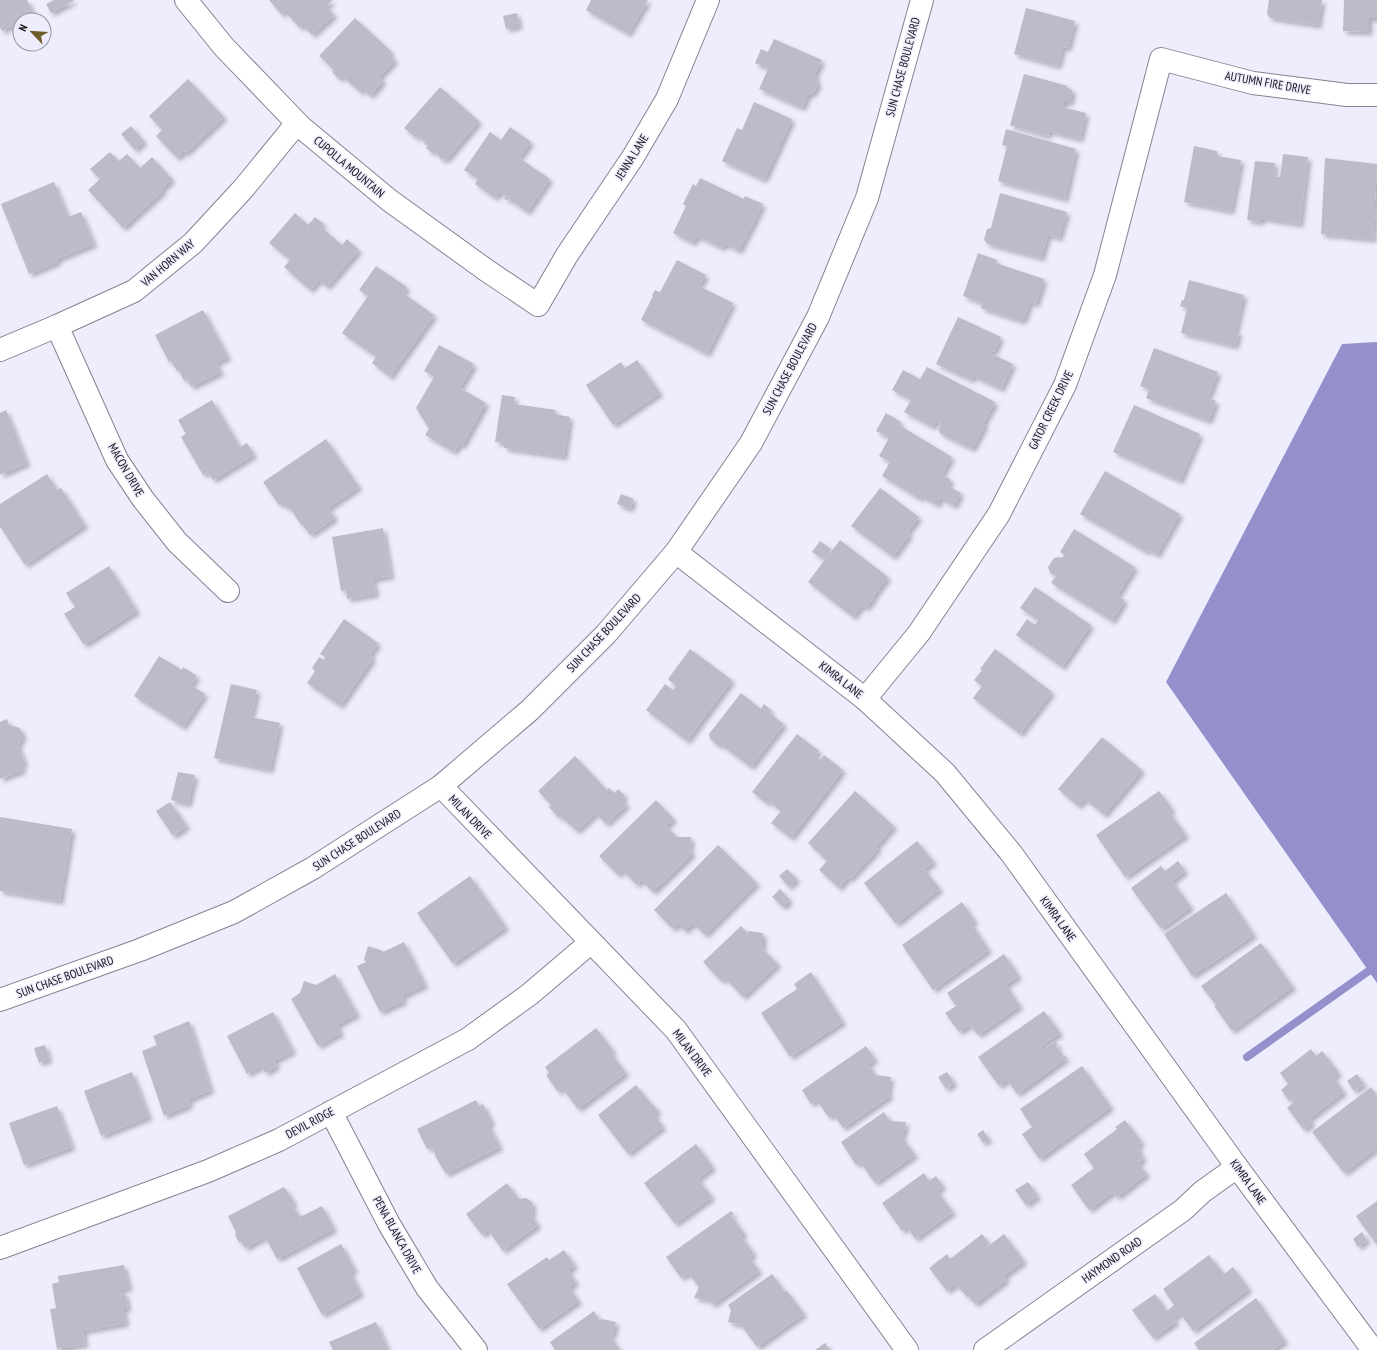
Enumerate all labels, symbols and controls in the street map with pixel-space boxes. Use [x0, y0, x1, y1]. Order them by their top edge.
north arrow [12, 12, 52, 52]
street label: SUN CHASE BOULEVARD [882, 16, 923, 118]
text: N [15, 22, 31, 33]
street label: AUTUMN FIRE DRIVE [1224, 68, 1312, 97]
street label: JENNA LANE [611, 131, 651, 183]
street label: CUPOLLA MOUNTAIN [311, 133, 388, 201]
street label: VAN HORN WAY [137, 235, 198, 290]
street label: SUN CHASE BOULEVARD [759, 320, 820, 417]
street label: GATOR CREEK DRIVE [1025, 368, 1076, 452]
street label: MACON DRIVE [105, 440, 148, 499]
street label: SUN CHASE BOULEVARD [563, 590, 644, 675]
street label: KIMRA LANE [816, 658, 866, 702]
street label: MILAN DRIVE [446, 791, 495, 842]
street label: SUN CHASE BOULEVARD [310, 805, 404, 874]
street label: KIMRA LANE [1037, 893, 1080, 944]
street label: SUN CHASE BOULEVARD [14, 952, 115, 1001]
street label: MILAN DRIVE [670, 1026, 715, 1079]
street label: DEVIL RIDGE [283, 1104, 337, 1142]
street label: KIMRA LANE [1227, 1156, 1270, 1207]
street label: PENA BLANCA DRIVE [370, 1193, 425, 1276]
street label: HAYMOND ROAD [1079, 1233, 1145, 1286]

